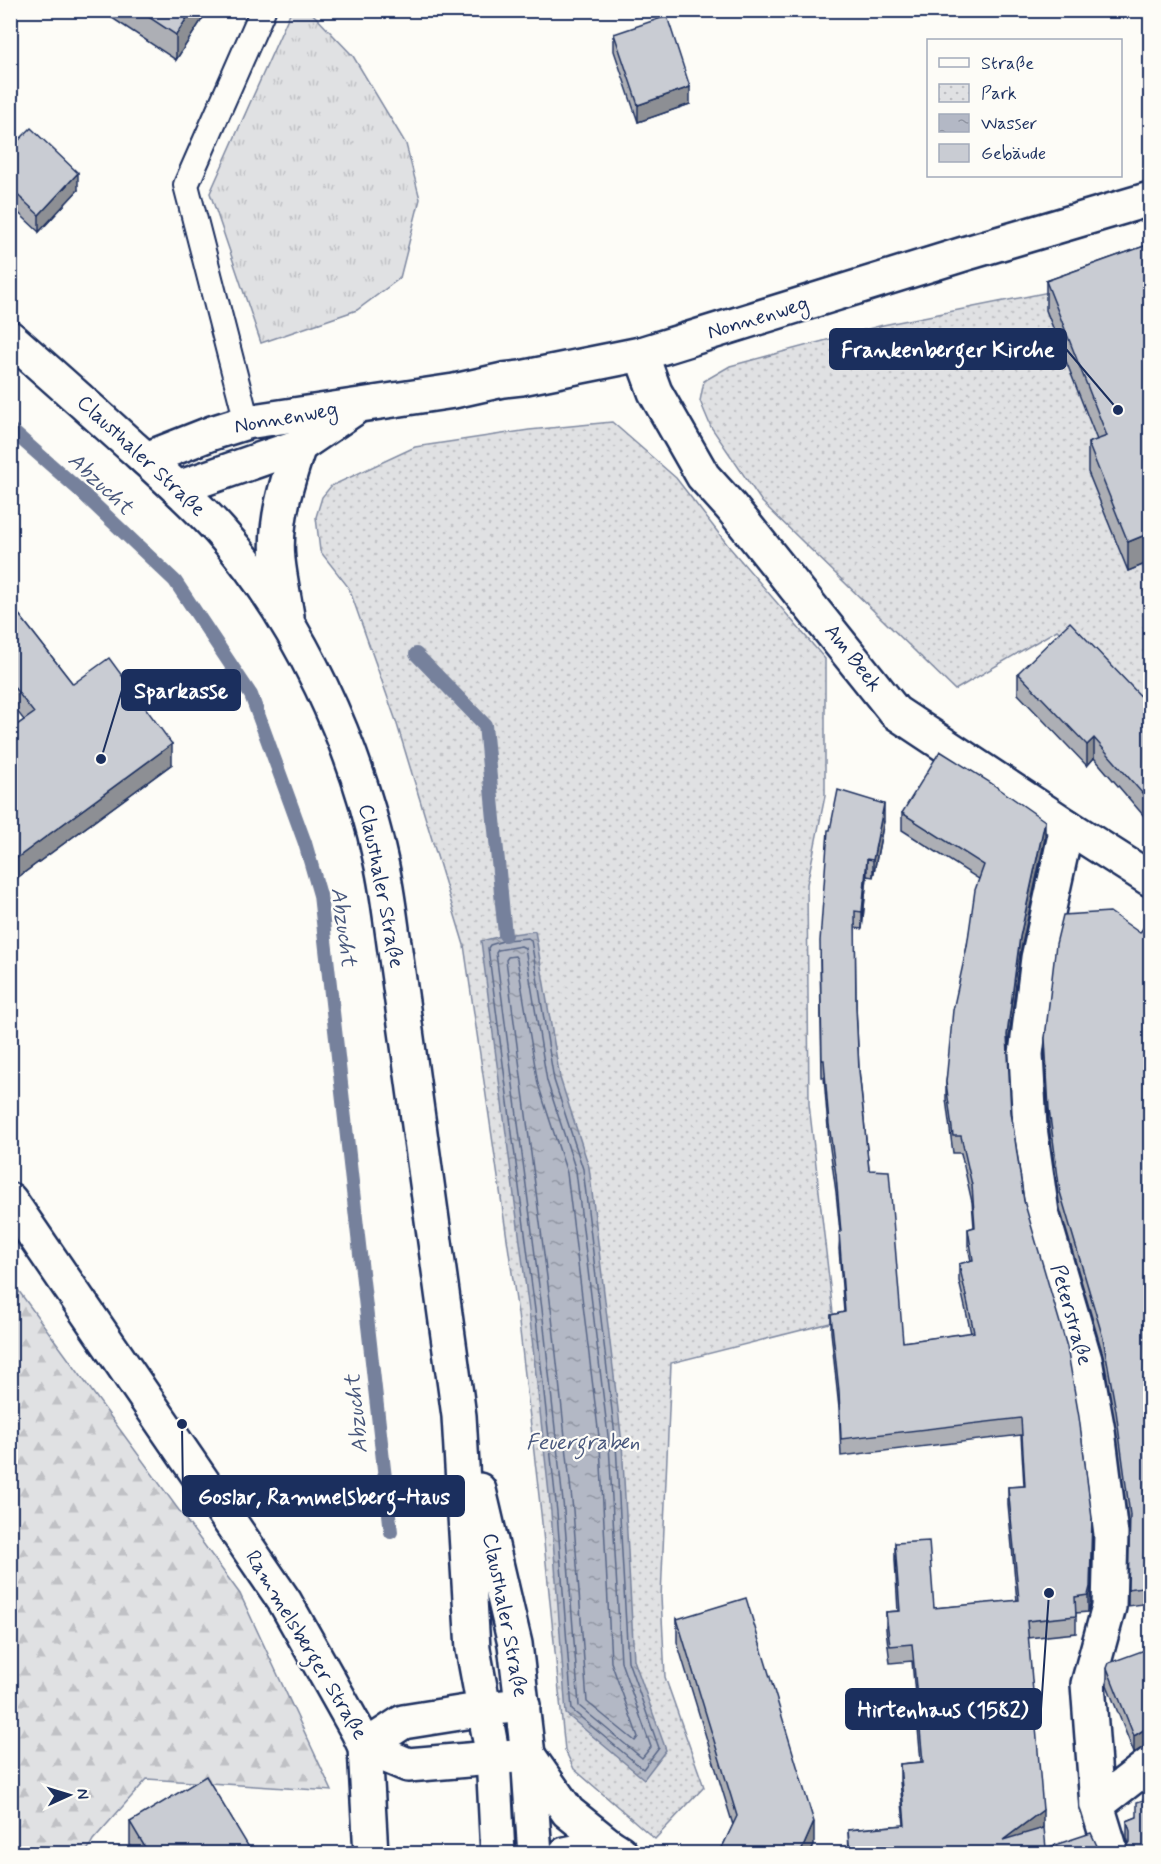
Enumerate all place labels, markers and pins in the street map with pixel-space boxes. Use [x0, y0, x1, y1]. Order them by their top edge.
callout: Frankenberger Kirche [830, 329, 1066, 369]
callout: Sparkasse [122, 670, 240, 710]
callout: Goslar, Rammelsberg-Haus [183, 1476, 464, 1516]
callout: Hirtenhaus (1582) [846, 1689, 1041, 1729]

